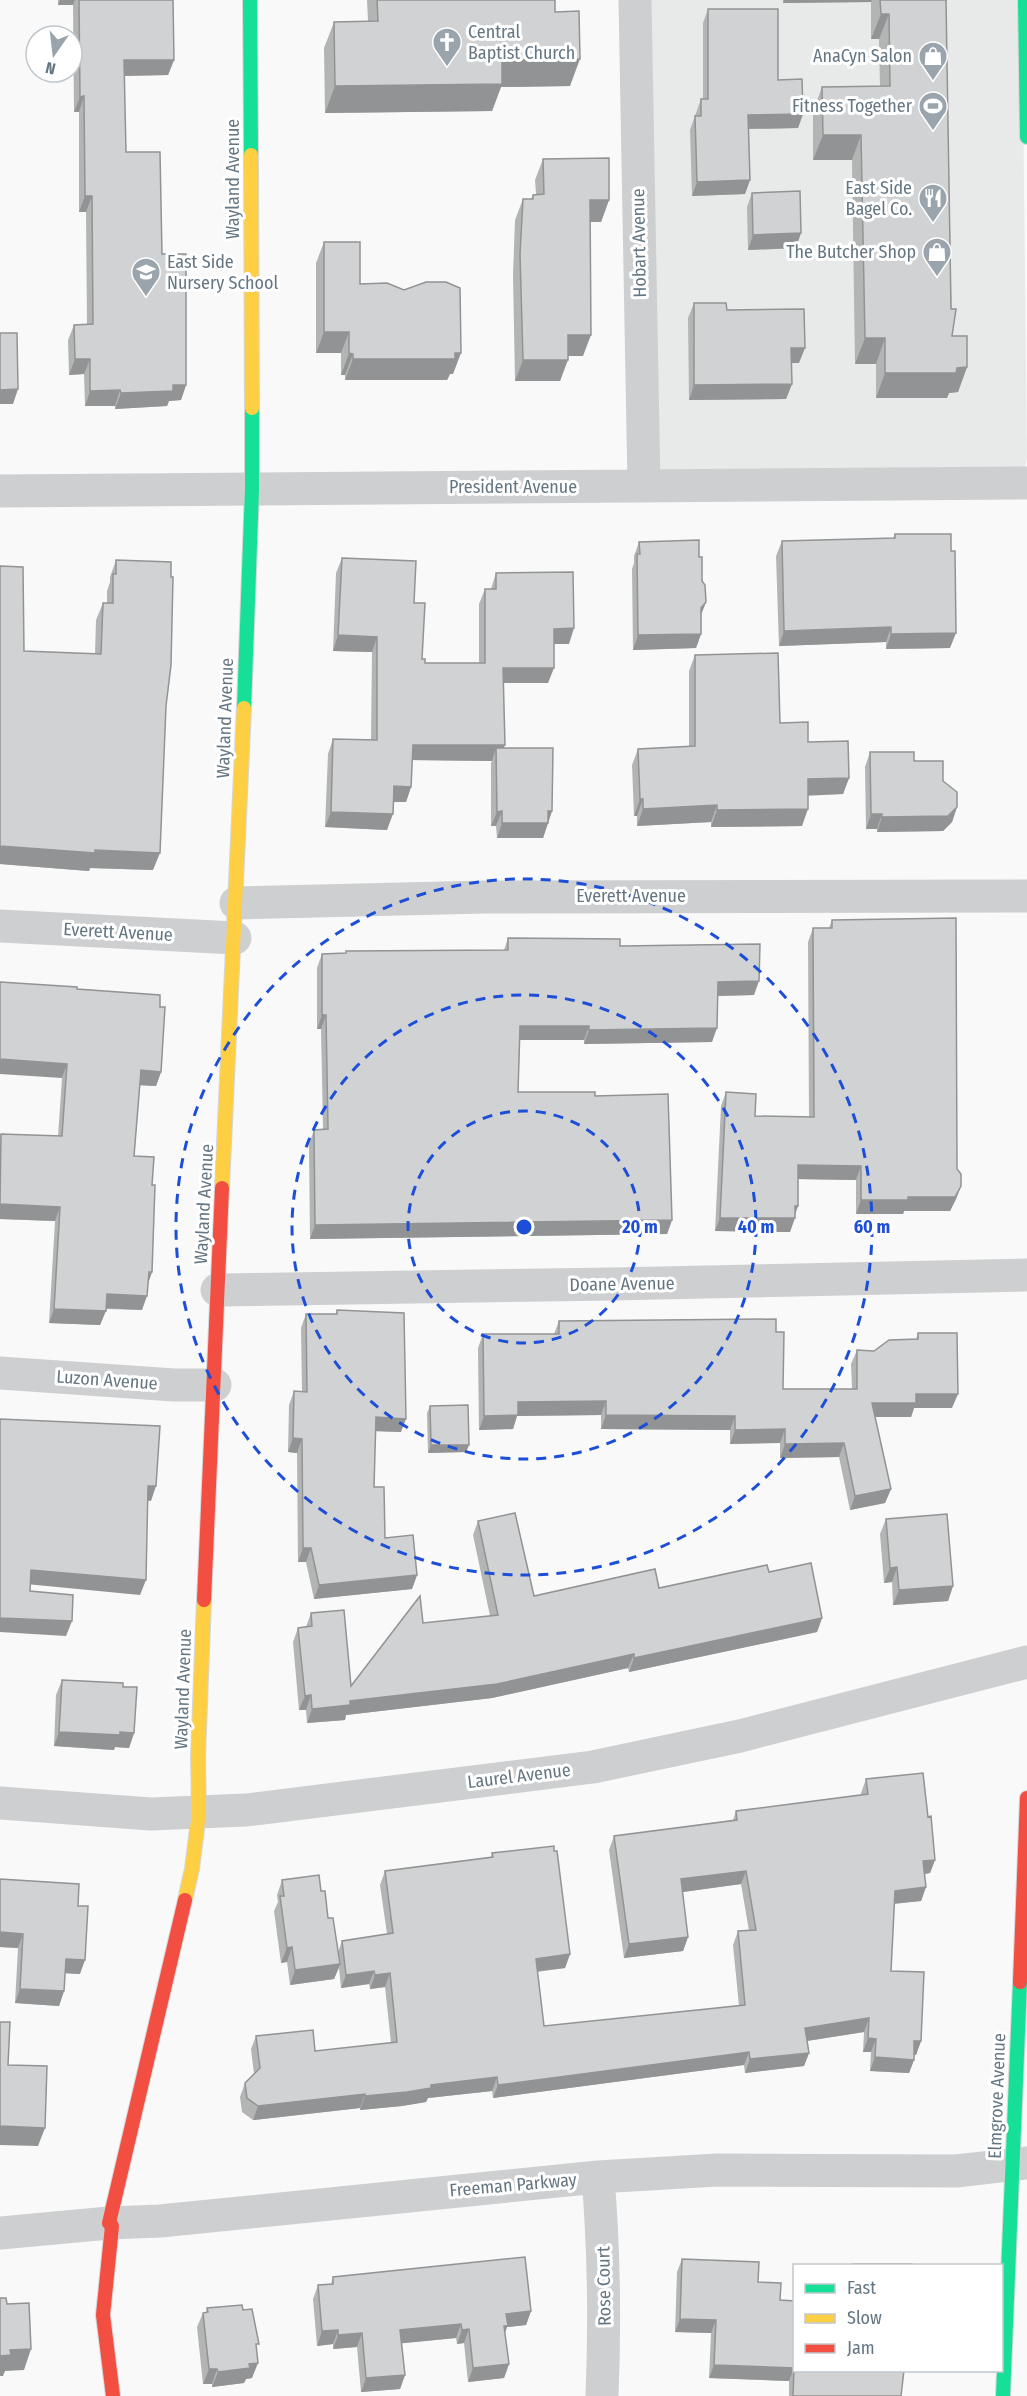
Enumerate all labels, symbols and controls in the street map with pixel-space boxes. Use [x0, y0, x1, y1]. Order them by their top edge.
place label: Central Baptist Church [468, 21, 575, 64]
north arrow [24, 24, 84, 84]
church icon: Central Baptist Church [431, 26, 463, 68]
shop icon: AnaCyn Salon [917, 40, 949, 82]
place label: AnaCyn Salon [813, 45, 912, 67]
text: N [44, 58, 57, 78]
sports icon: Fitness Together [917, 90, 949, 132]
place label: Fitness Together [792, 95, 913, 117]
street label: Wayland Avenue [222, 119, 244, 239]
place label: East Side Bagel Co. [845, 177, 912, 220]
restaurant icon: East Side Bagel Co. [917, 182, 949, 224]
street label: Hobart Avenue [627, 188, 651, 298]
shop icon: The Butcher Shop [921, 236, 953, 278]
place label: The Butcher Shop [786, 241, 916, 263]
place label: East Side Nursery School [167, 251, 279, 294]
school or university icon: East Side Nursery School [130, 256, 162, 298]
street label: President Avenue [449, 476, 577, 498]
street label: Wayland Avenue [212, 657, 238, 779]
street label: Everett Avenue [576, 885, 686, 907]
street label: Everett Avenue [63, 918, 173, 946]
street label: Wayland Avenue [190, 1143, 218, 1265]
text: 20 m [621, 1216, 658, 1238]
text: 40 m [738, 1216, 774, 1238]
text: 60 m [854, 1216, 890, 1238]
centre of rings [514, 1217, 534, 1237]
street label: Doane Avenue [569, 1272, 675, 1296]
street label: Luzon Avenue [56, 1365, 158, 1395]
street label: Wayland Avenue [170, 1628, 196, 1750]
street label: Laurel Avenue [466, 1759, 572, 1793]
street label: Elmgrove Avenue [984, 2033, 1010, 2159]
street label: Freeman Parkway [449, 2168, 577, 2202]
street label: Rose Court [592, 2246, 616, 2326]
legend [793, 2264, 1003, 2372]
text: Fast [847, 2277, 876, 2299]
text: Slow [847, 2307, 882, 2329]
text: Jam [847, 2337, 875, 2359]

